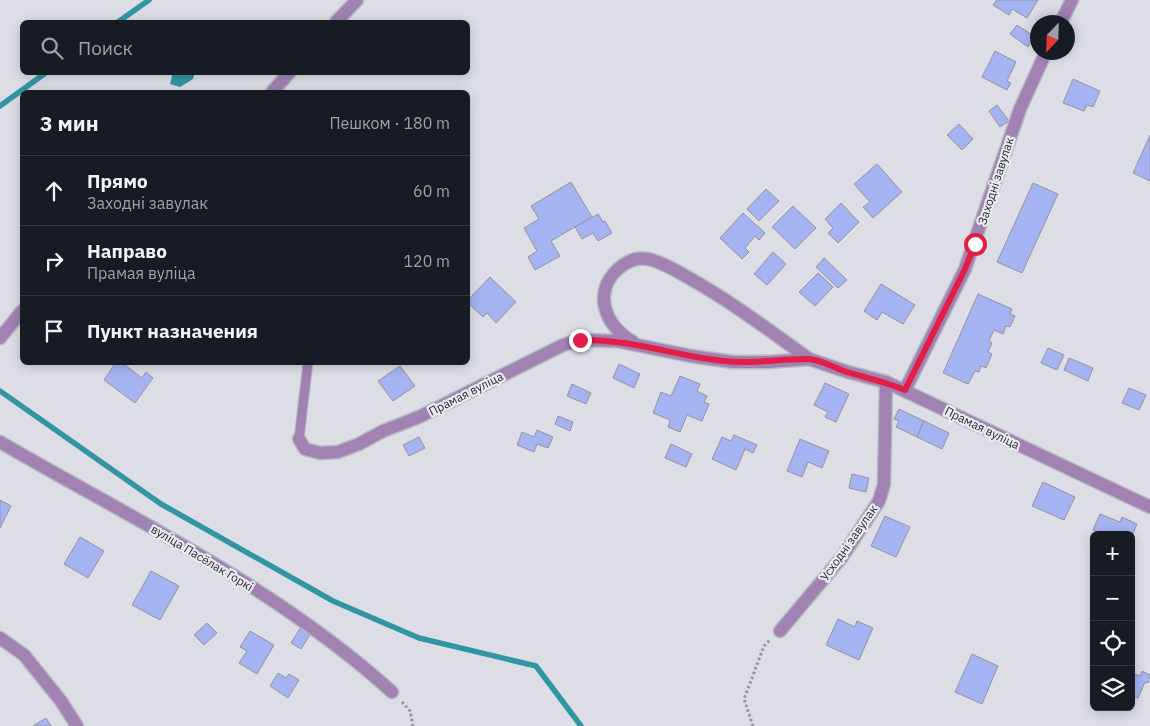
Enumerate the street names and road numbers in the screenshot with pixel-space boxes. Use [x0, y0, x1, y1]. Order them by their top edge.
street label: Заходні завулак [974, 135, 1017, 226]
street label: Прамая вуліца [426, 368, 506, 419]
street label: Прамая вуліца [942, 403, 1023, 452]
street label: Усходні завулак [817, 501, 881, 584]
street label: вуліца Пасёлак Горкі [148, 521, 256, 594]

